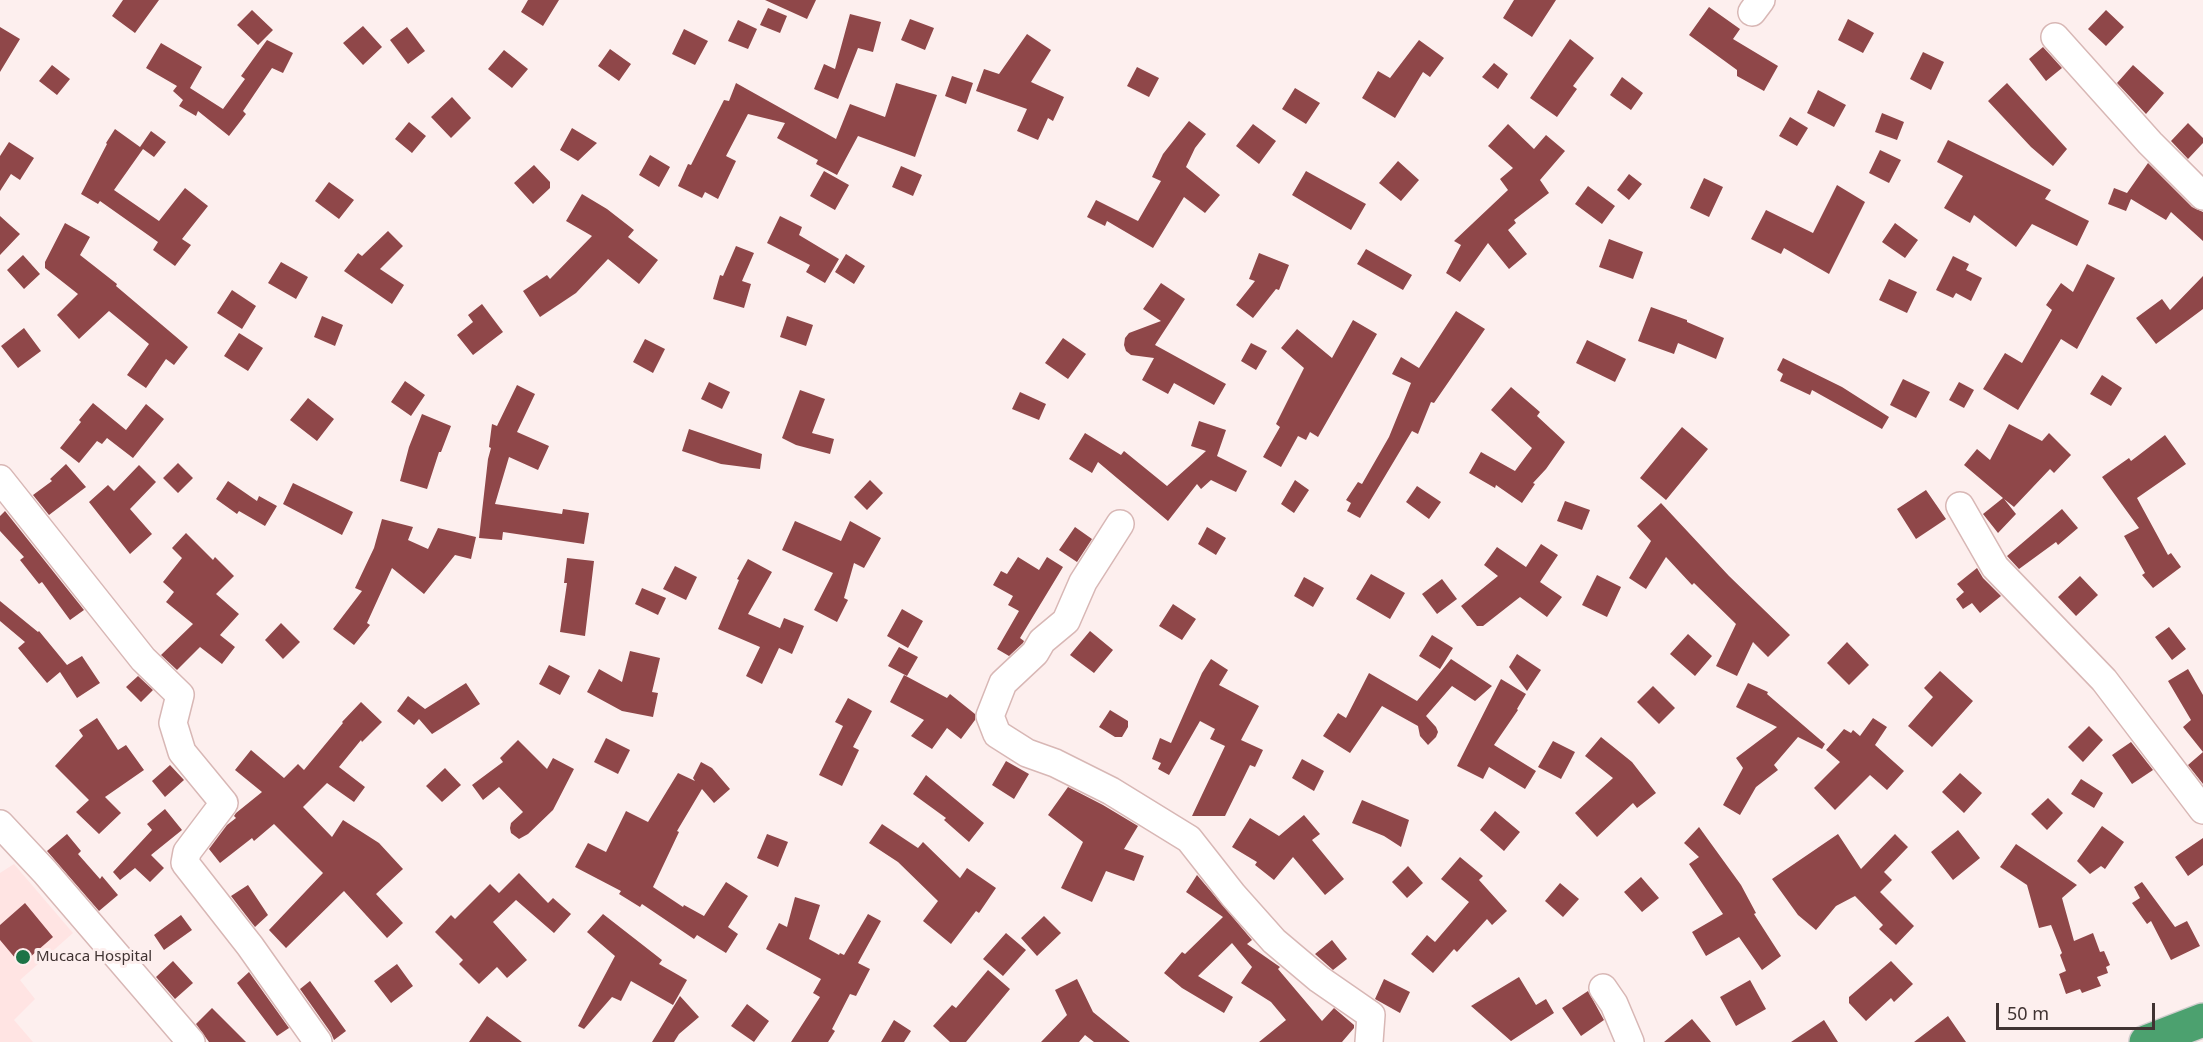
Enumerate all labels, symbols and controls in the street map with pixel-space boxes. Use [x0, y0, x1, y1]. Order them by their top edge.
marker: Mucaca Hospital [14, 948, 32, 966]
place label: Mucaca Hospital [36, 948, 152, 966]
scale bar [1999, 991, 2158, 1029]
text: 50 m [2007, 1001, 2049, 1025]

